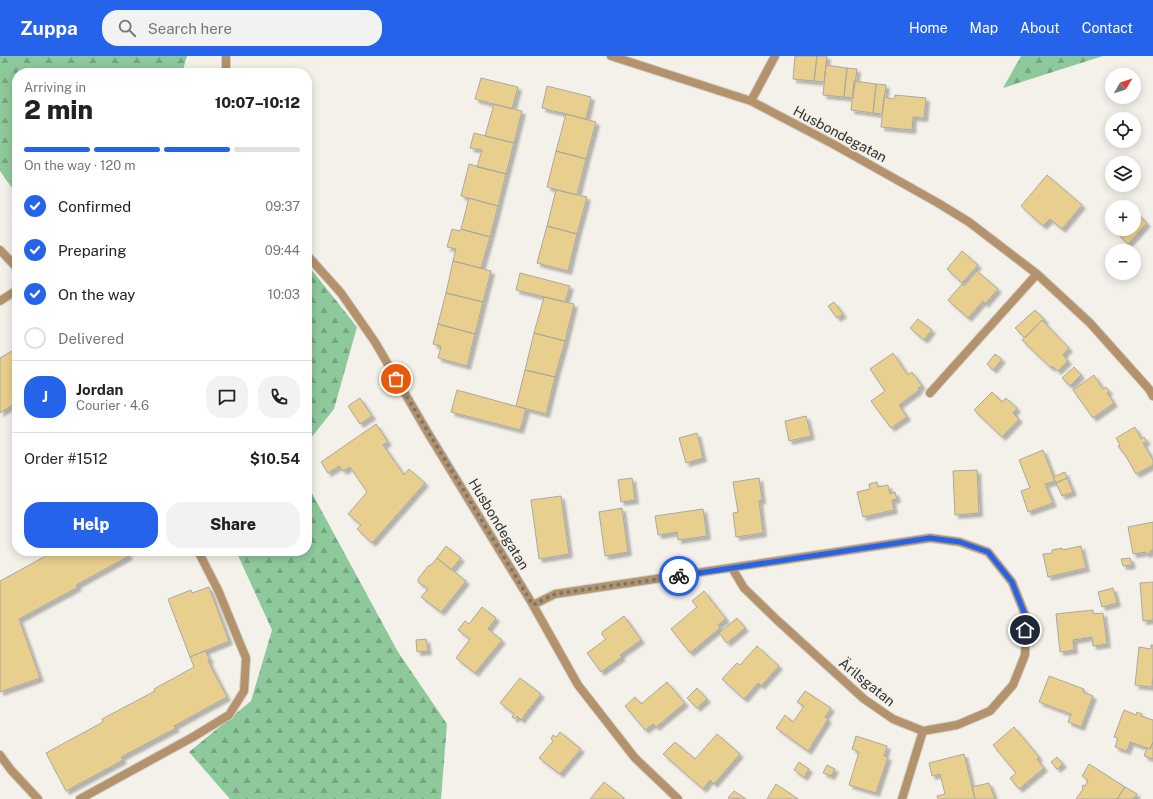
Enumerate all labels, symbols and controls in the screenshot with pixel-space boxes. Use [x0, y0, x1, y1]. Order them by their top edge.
search box [102, 10, 382, 46]
text: Zuppa [20, 17, 78, 39]
icon: search [116, 17, 138, 39]
text: Search here [148, 20, 232, 37]
text: Home [909, 20, 948, 36]
text: Map [970, 20, 998, 36]
text: About [1020, 20, 1060, 36]
text: Contact [1082, 20, 1133, 36]
north arrow [1105, 68, 1141, 104]
map controls [1105, 68, 1141, 280]
text: Arriving in [24, 80, 86, 95]
text: 2 min [24, 94, 93, 125]
text: 10:07–10:12 [215, 94, 300, 111]
street label: Husbondegatan [790, 103, 890, 165]
button: locate [1105, 112, 1141, 148]
button: layers [1105, 156, 1141, 192]
text: On the way · 120 m [24, 158, 136, 173]
icon: check [24, 195, 46, 217]
text: Confirmed [58, 198, 131, 215]
text: 09:37 [265, 199, 300, 214]
button: + [1105, 200, 1141, 236]
icon: check [24, 239, 46, 261]
text: Preparing [58, 242, 127, 259]
text: 09:44 [265, 243, 300, 258]
button: − [1105, 244, 1141, 280]
icon: check [24, 283, 46, 305]
text: On the way [58, 286, 135, 303]
text: 10:03 [268, 287, 300, 302]
text: Delivered [58, 330, 124, 347]
pin [379, 362, 413, 396]
icon: bag [385, 368, 407, 390]
button: chat [206, 376, 248, 418]
button: phone [258, 376, 300, 418]
text: Jordan [76, 381, 123, 398]
text: J [42, 388, 48, 405]
text: Courier · 4.6 [76, 398, 149, 413]
text: Order #1512 [24, 450, 107, 467]
text: $10.54 [250, 450, 300, 467]
street label: Husbondegatan [465, 475, 533, 573]
button: Help [24, 502, 158, 548]
button: Share [166, 502, 300, 548]
courier [659, 556, 699, 596]
icon: bike [668, 565, 690, 587]
pin [1008, 613, 1042, 647]
icon: home [1014, 619, 1036, 641]
street label: Ärilsgatan [836, 653, 899, 709]

